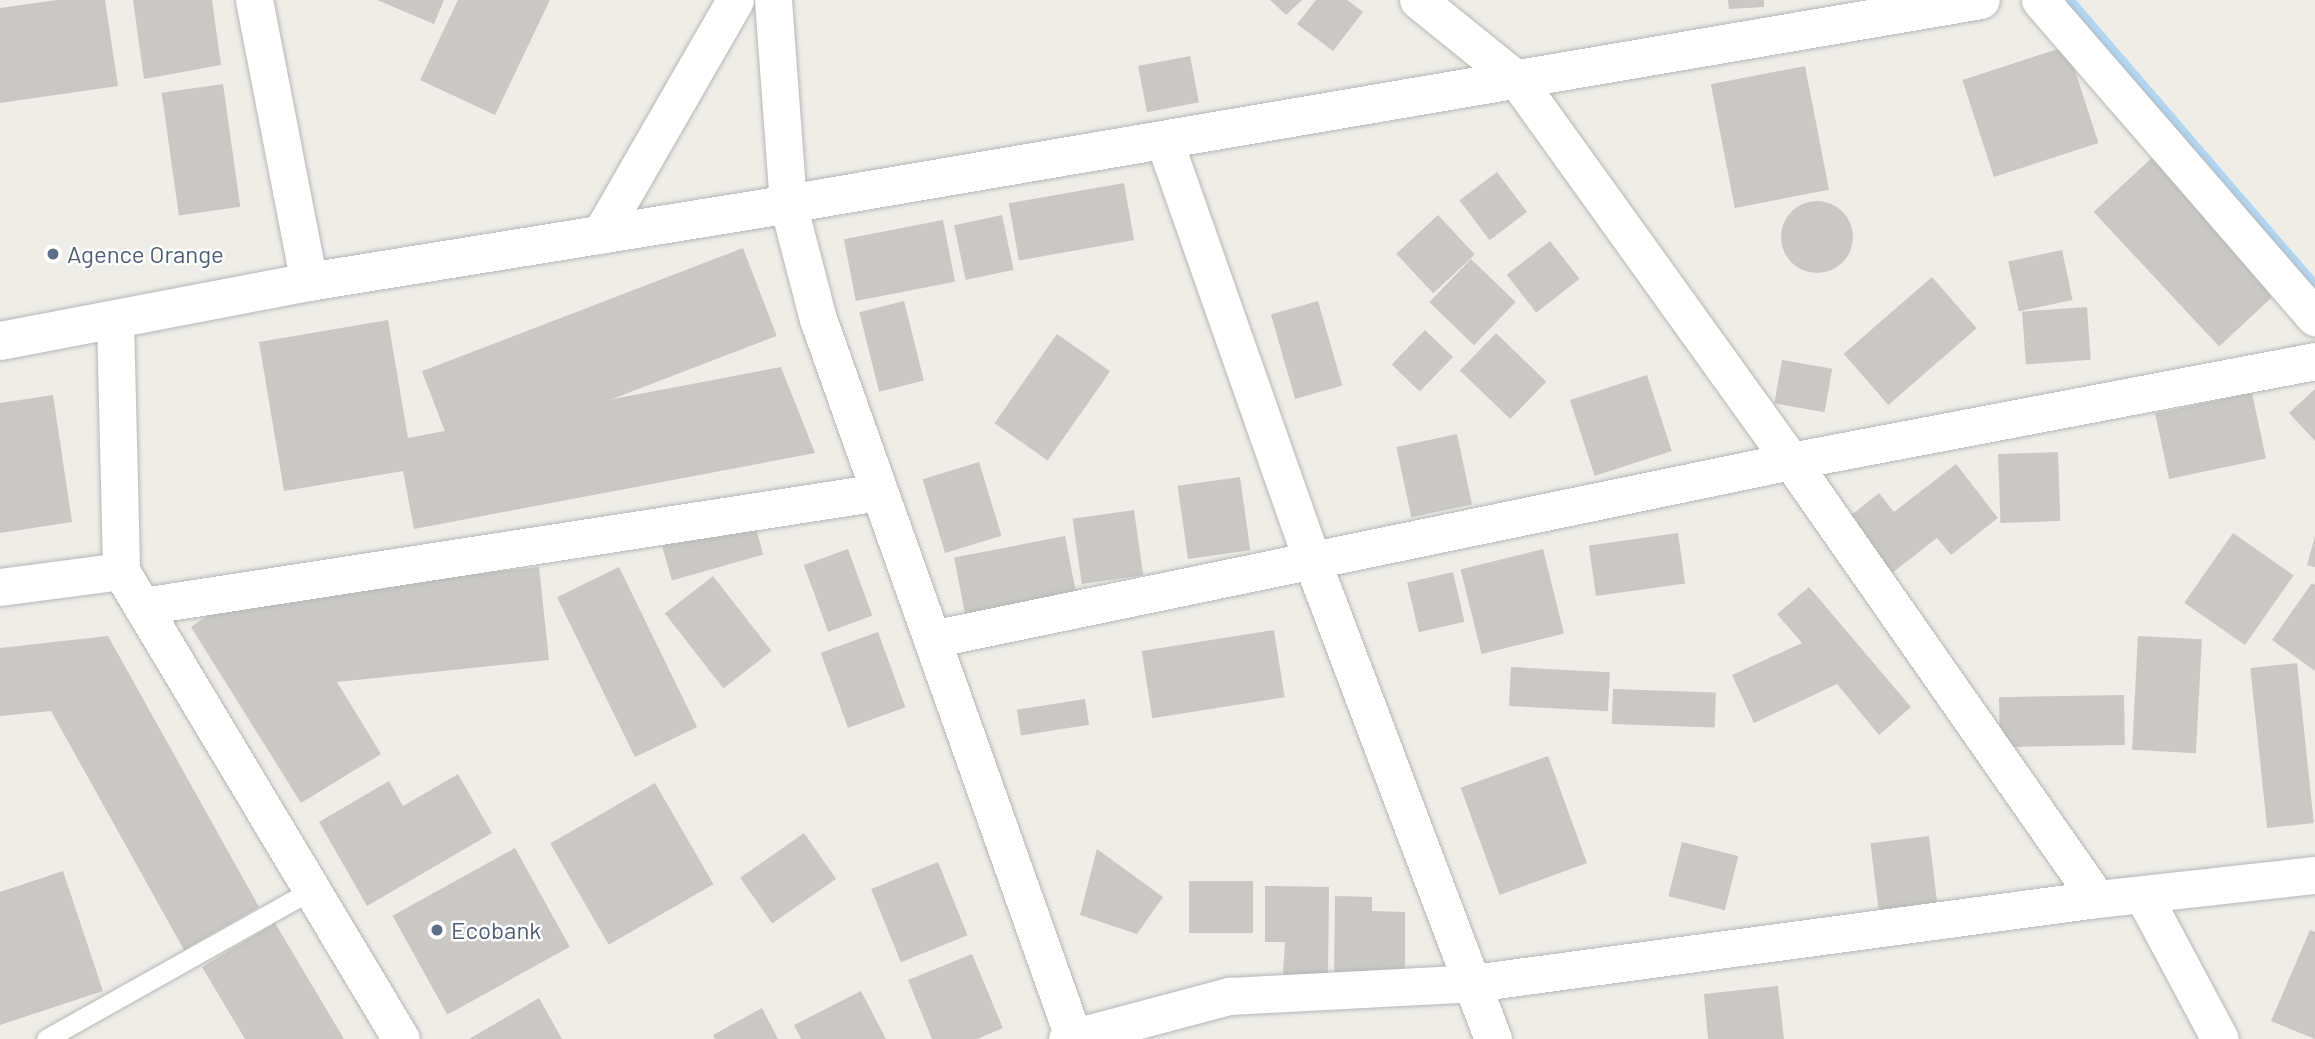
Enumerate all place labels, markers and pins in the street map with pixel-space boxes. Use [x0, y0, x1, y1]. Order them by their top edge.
place label: Agence Orange [67, 240, 224, 268]
marker: Agence Orange [45, 246, 61, 262]
place label: Ecobank [451, 916, 541, 944]
marker: Ecobank [429, 922, 445, 938]

